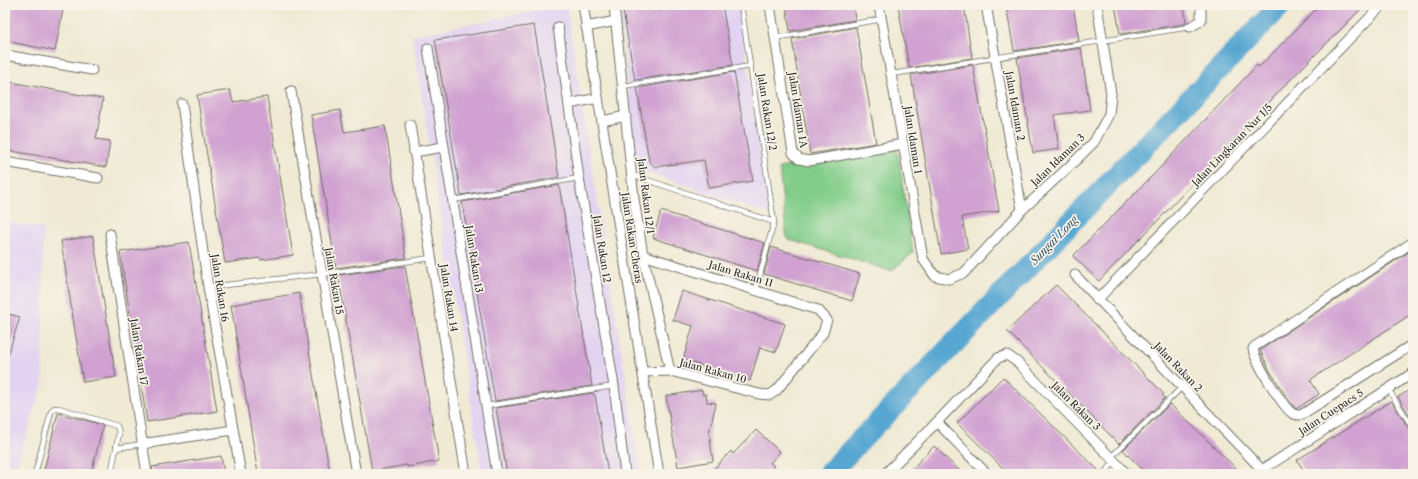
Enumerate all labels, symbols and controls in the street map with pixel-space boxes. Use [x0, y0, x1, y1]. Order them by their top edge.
street label: Jalan Idaman 2 [1002, 68, 1028, 142]
street label: Jalan Idaman 1A [785, 69, 810, 149]
street label: Jalan Rakan 12/2 [754, 71, 780, 152]
street label: Jalan Lingkaran Nur 1/5 [1188, 101, 1275, 191]
street label: Jalan Idaman 1 [901, 103, 925, 176]
street label: Jalan Idaman 3 [1027, 131, 1088, 190]
street label: Jalan Rakan 12/1 [635, 156, 657, 235]
street label: Jalan Rakan Cheras [618, 190, 646, 284]
street label: Jalan Rakan 12 [590, 212, 614, 284]
water label: Sungai Long [1027, 212, 1082, 268]
street label: Jalan Rakan 13 [462, 222, 486, 294]
street label: Jalan Rakan 15 [321, 244, 346, 316]
street label: Jalan Rakan 16 [208, 251, 232, 323]
street label: Jalan Rakan 11 [705, 257, 776, 290]
street label: Jalan Rakan 14 [437, 261, 461, 333]
street label: Jalan Rakan 17 [127, 316, 151, 386]
street label: Jalan Rakan 2 [1150, 338, 1205, 395]
street label: Jalan Rakan 10 [676, 355, 748, 386]
street label: Jalan Rakan 3 [1047, 377, 1103, 433]
street label: Jalan Cuepacs 5 [1295, 386, 1366, 439]

